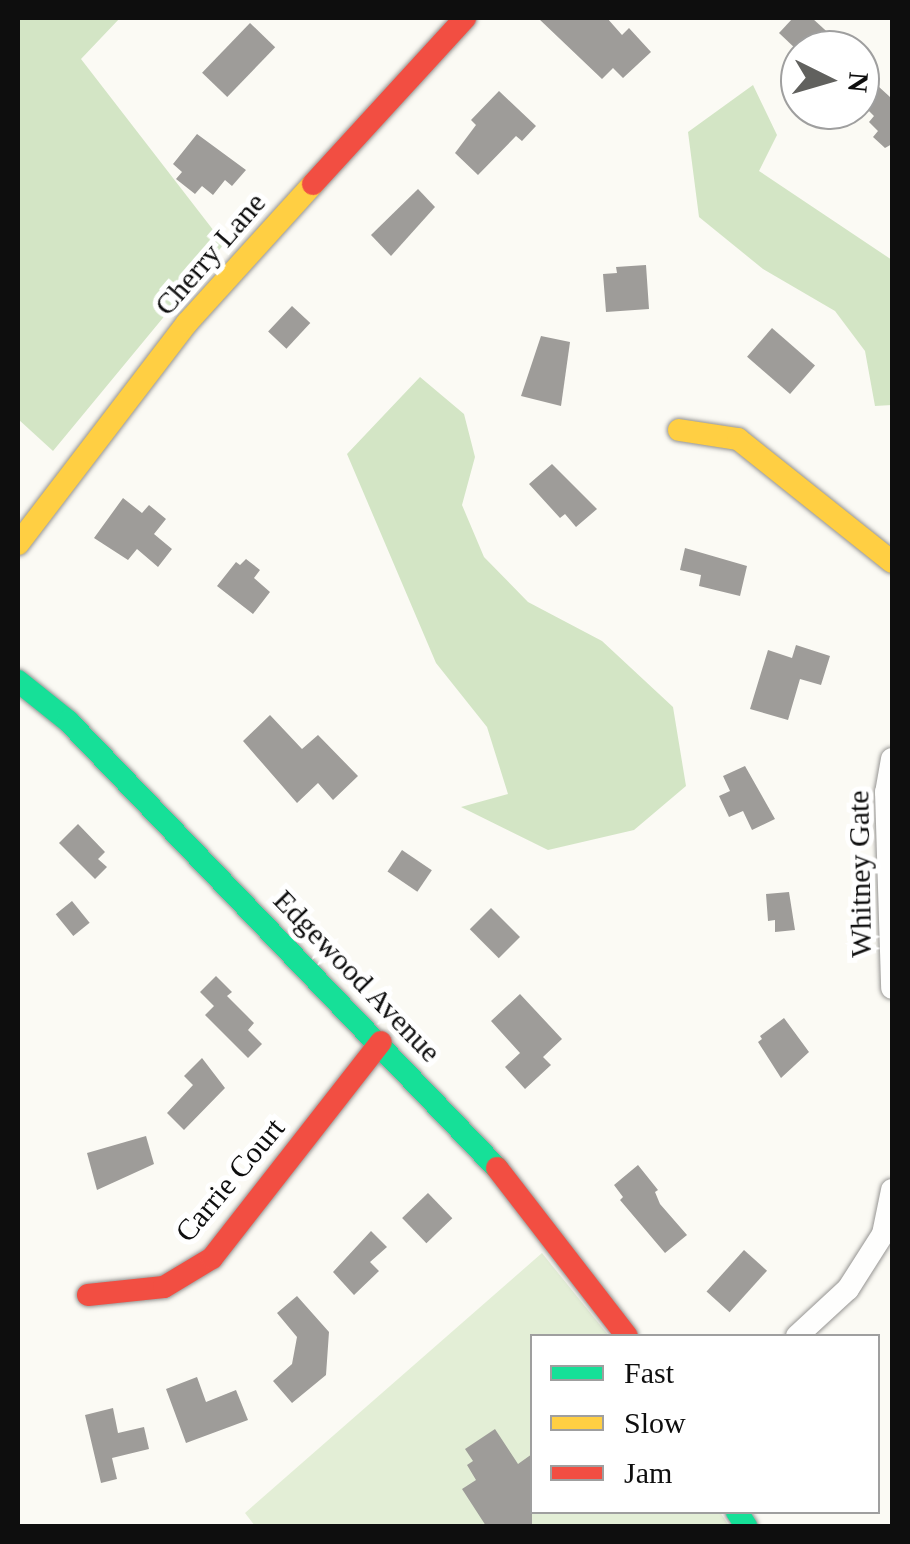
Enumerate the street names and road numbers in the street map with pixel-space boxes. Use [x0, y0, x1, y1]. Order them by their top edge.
street label: Cherry Lane [147, 185, 273, 323]
street label: Whitney Gate [841, 790, 879, 958]
street label: Edgewood Avenue [265, 882, 449, 1070]
street label: Carrie Court [168, 1111, 292, 1249]

